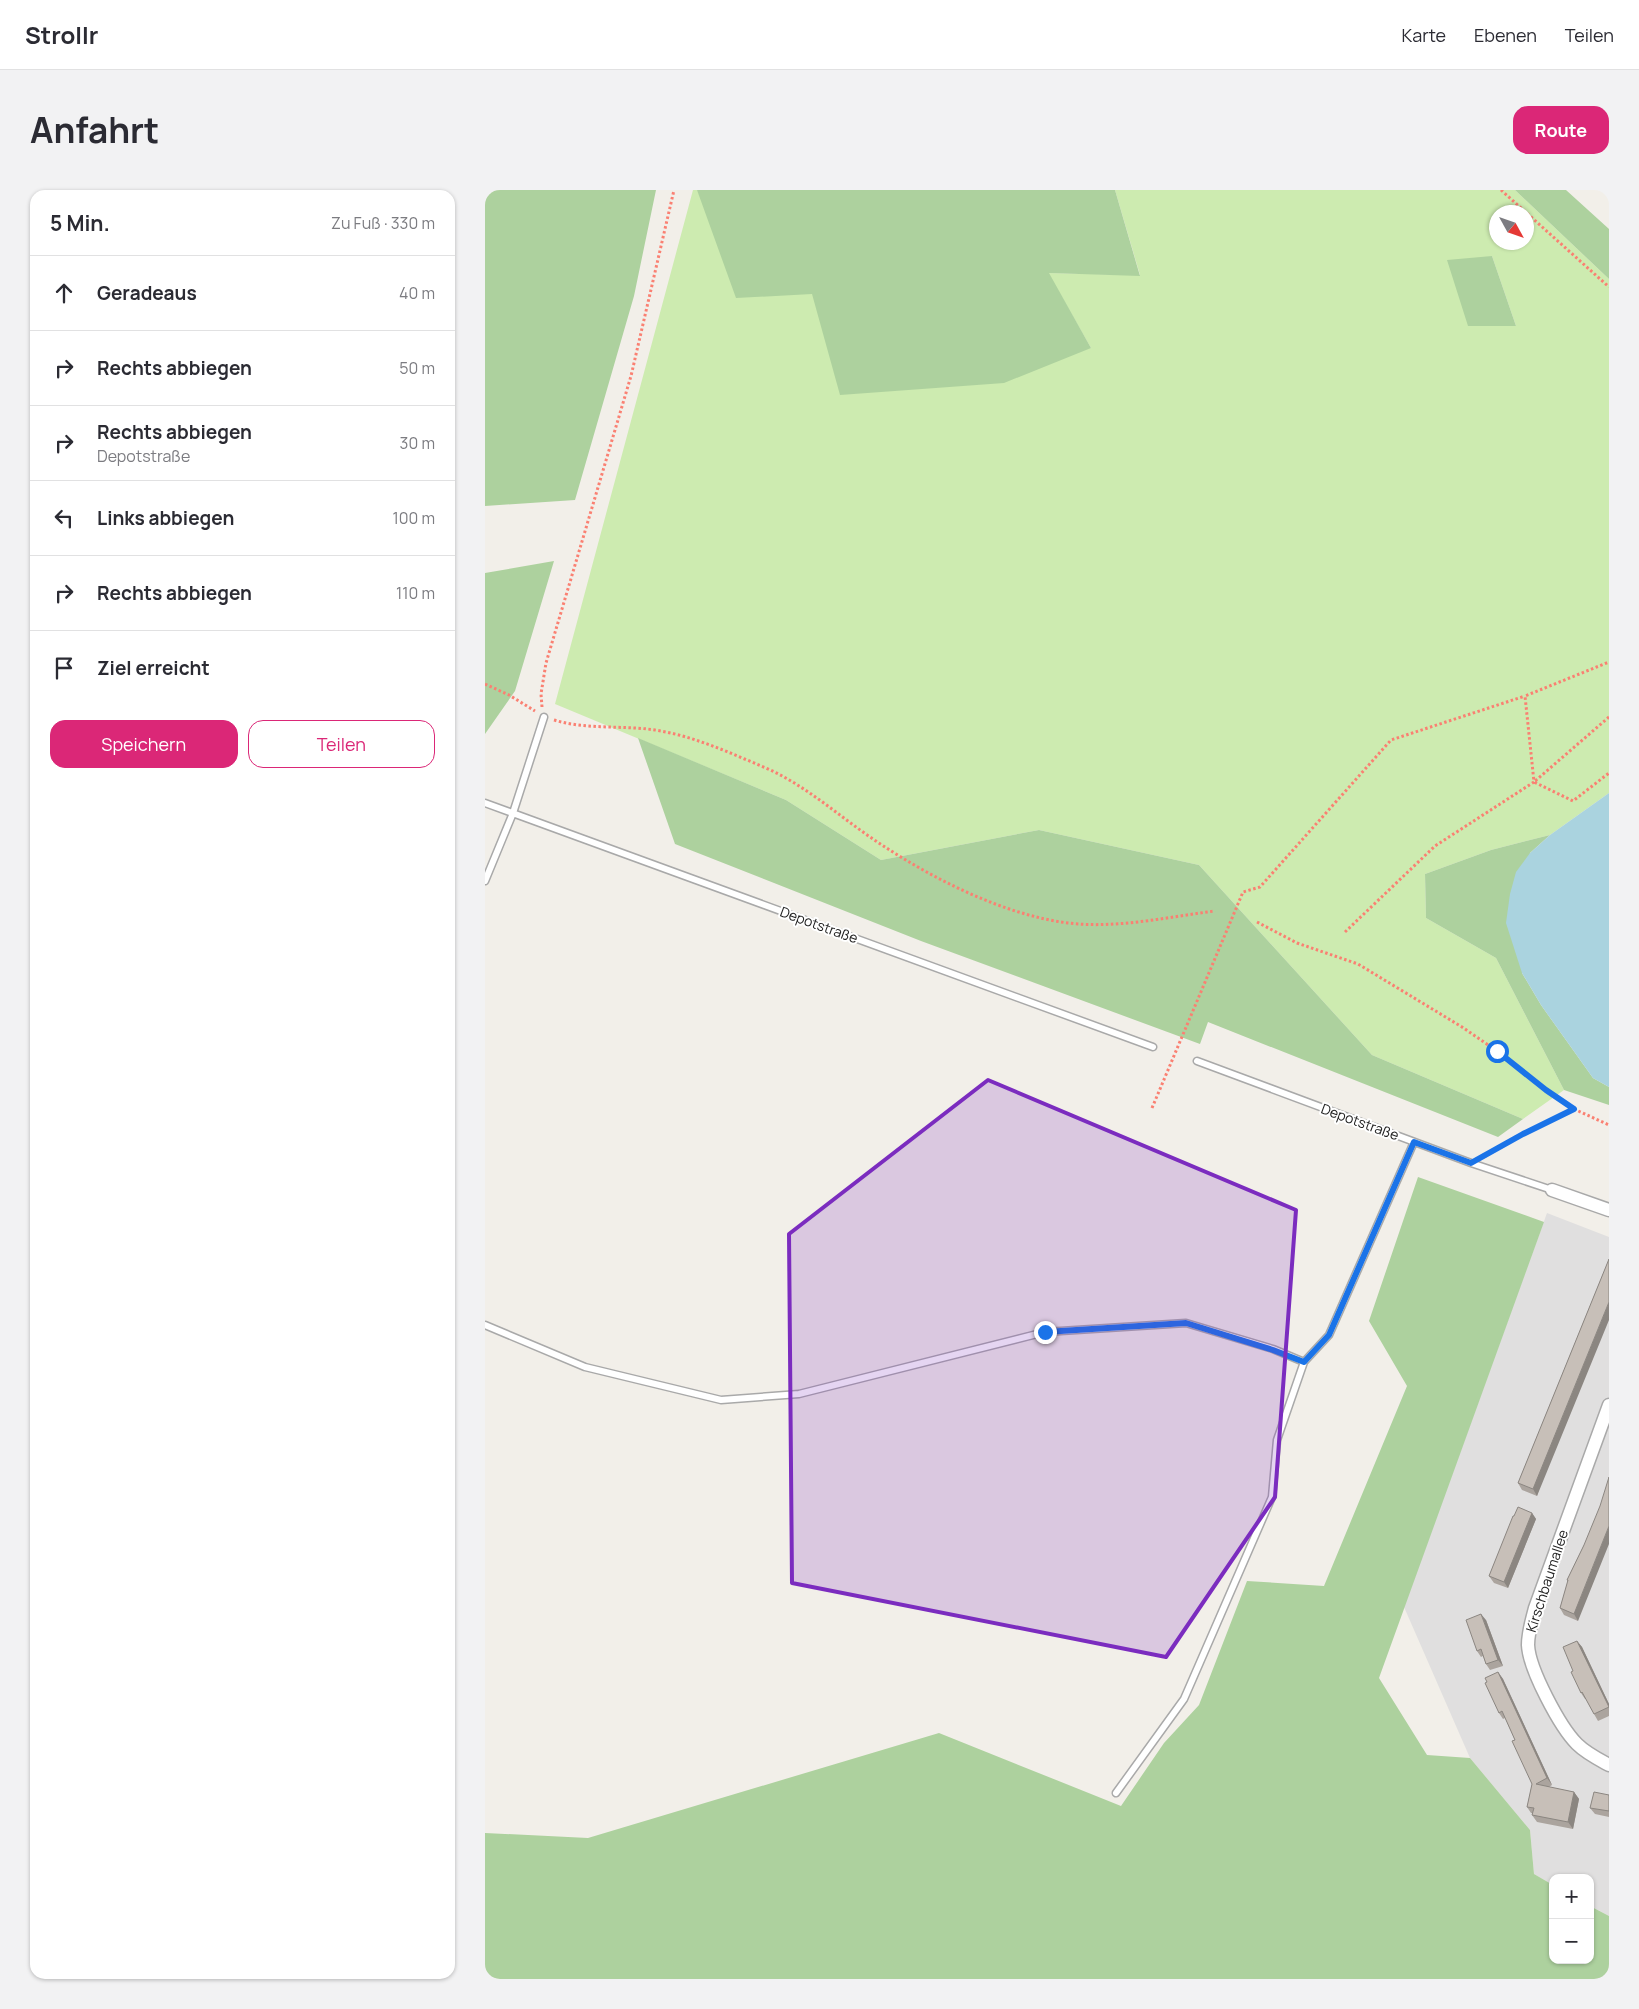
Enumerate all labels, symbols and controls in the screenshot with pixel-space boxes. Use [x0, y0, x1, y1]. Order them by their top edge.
text: Strollr [25, 18, 98, 51]
text: Karte [1402, 23, 1446, 47]
text: Ebenen [1474, 23, 1537, 47]
text: Teilen [1565, 23, 1614, 47]
text: Anfahrt [30, 106, 159, 154]
button: Route [1513, 106, 1609, 154]
north arrow [1489, 205, 1534, 250]
text: 5 Min. [50, 209, 110, 237]
text: Zu Fuß · 330 m [331, 212, 435, 234]
icon: ahead [50, 279, 78, 307]
text: Geradeaus [97, 280, 197, 306]
text: 40 m [399, 282, 435, 304]
icon: right [50, 354, 78, 382]
text: Rechts abbiegen [97, 355, 252, 381]
text: 50 m [399, 357, 435, 379]
text: Rechts abbiegen [97, 419, 252, 445]
icon: right [50, 429, 78, 457]
text: 30 m [400, 432, 435, 454]
text: Depotstraße [97, 445, 190, 467]
icon: left [50, 504, 78, 532]
text: Links abbiegen [97, 505, 234, 531]
text: 100 m [392, 507, 435, 529]
icon: right [50, 579, 78, 607]
text: Rechts abbiegen [97, 580, 252, 606]
text: 110 m [396, 582, 435, 604]
icon: arrive [50, 654, 78, 682]
text: Ziel erreicht [97, 655, 210, 681]
button: Speichern [50, 720, 238, 768]
button: Teilen [248, 720, 435, 768]
street label: Depotstraße [778, 902, 861, 947]
route start [1486, 1040, 1509, 1063]
street label: Depotstraße [1319, 1099, 1402, 1144]
route end [1034, 1321, 1057, 1344]
street label: Kirschbaumallee [1521, 1527, 1572, 1635]
map controls [1549, 1874, 1594, 1964]
button: + [1549, 1874, 1594, 1919]
button: − [1549, 1919, 1594, 1964]

